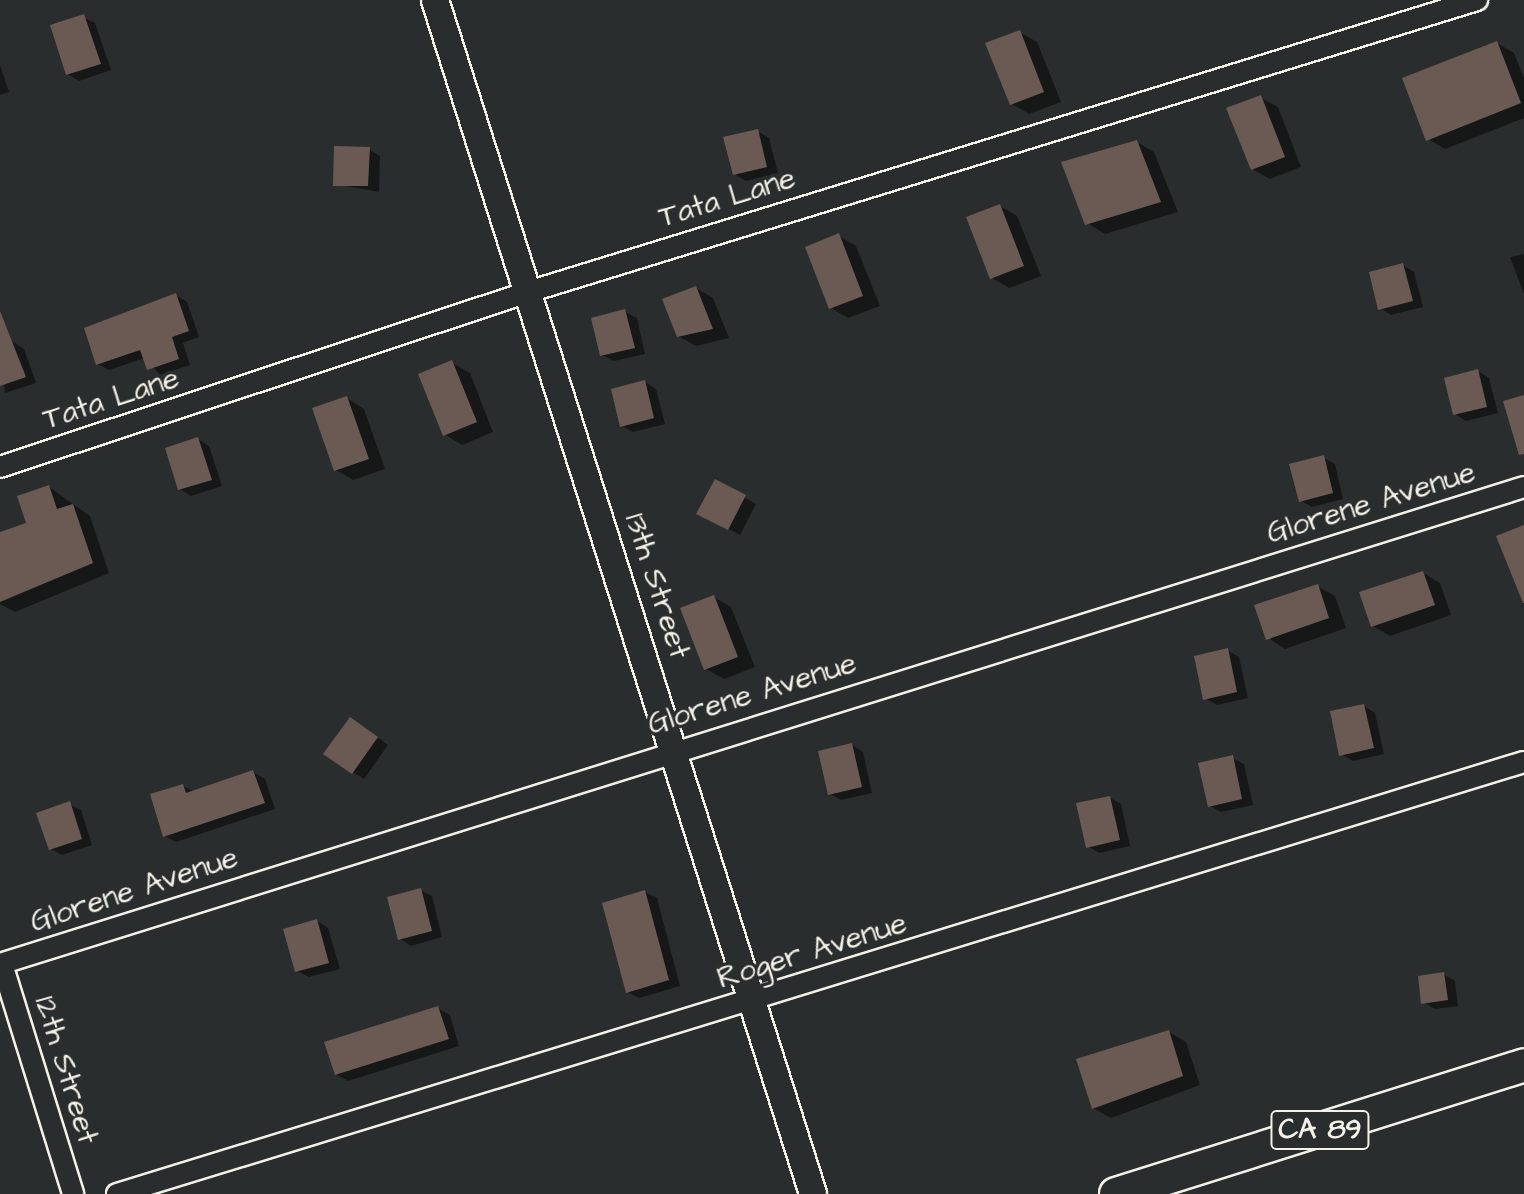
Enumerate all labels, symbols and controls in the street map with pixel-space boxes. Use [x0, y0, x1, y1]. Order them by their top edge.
street label: Tata Lane [654, 160, 800, 236]
street label: Tata Lane [39, 360, 183, 438]
street label: Glorene Avenue [1263, 454, 1479, 552]
street label: 13th Street [617, 509, 697, 663]
street label: Glorene Avenue [644, 645, 860, 743]
street label: Glorene Avenue [26, 840, 242, 940]
street label: Roger Avenue [713, 905, 911, 997]
street label: 12th Street [26, 992, 106, 1148]
road number: CA 89 [1270, 1106, 1370, 1154]

